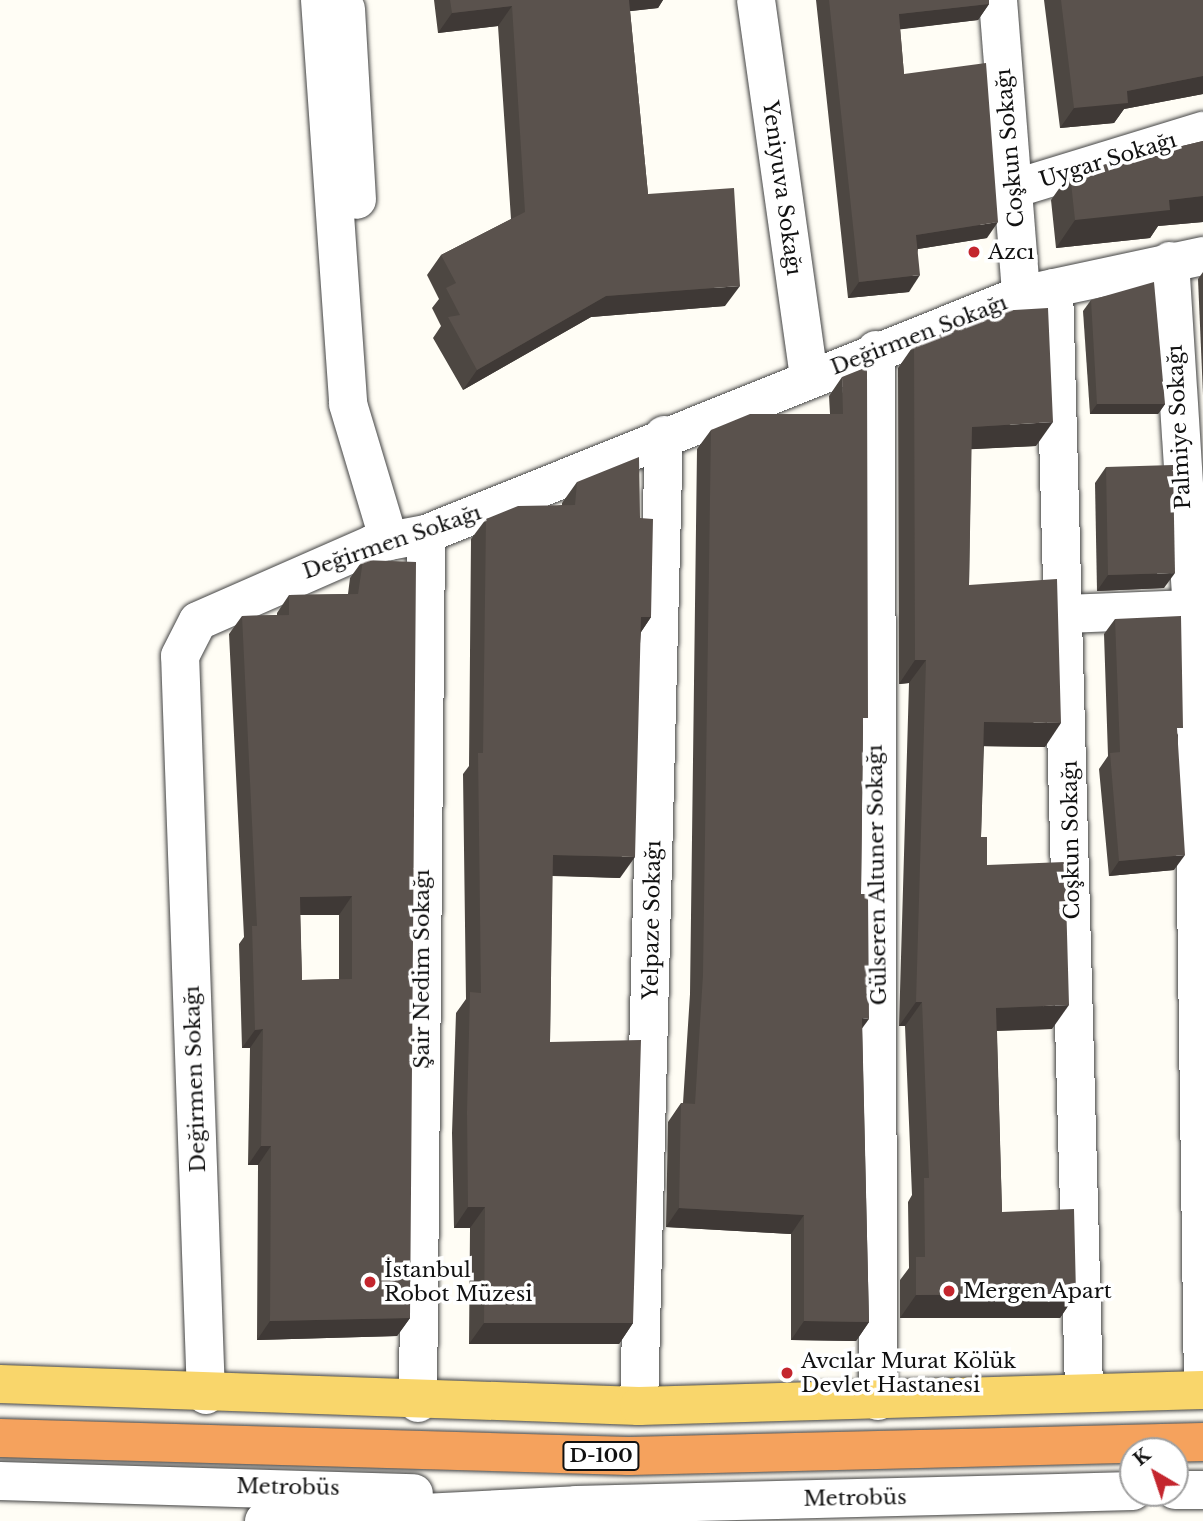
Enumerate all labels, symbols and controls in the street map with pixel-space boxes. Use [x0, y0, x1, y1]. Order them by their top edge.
street label: Coşkun Sokağı [991, 68, 1029, 228]
street label: Yeniyuva Sokağı [757, 99, 807, 277]
street label: Uygar Sokağı [1036, 127, 1180, 193]
place label: Azcı [988, 239, 1034, 265]
marker: Azcı [966, 244, 982, 260]
street label: Değirmen Sokağı [827, 290, 1011, 380]
street label: Palmiye Sokağı [1162, 344, 1196, 510]
street label: Değirmen Sokağı [299, 500, 485, 584]
street label: Gülseren Altuner Sokağı [862, 744, 892, 1006]
street label: Coşkun Sokağı [1057, 760, 1085, 920]
street label: Yelpaze Sokağı [638, 840, 666, 1000]
street label: Şair Nedim Sokağı [409, 869, 435, 1069]
street label: Değirmen Sokağı [179, 985, 211, 1173]
place label: İstanbul Robot Müzesi [384, 1257, 532, 1307]
marker: İstanbul Robot Müzesi [362, 1274, 378, 1290]
place label: Mergen Apart [963, 1278, 1112, 1304]
marker: Mergen Apart [941, 1283, 957, 1299]
place label: Avcılar Murat Kölük Devlet Hastanesi [801, 1348, 1017, 1398]
marker: Avcılar Murat Kölük Devlet Hastanesi [779, 1365, 795, 1381]
north arrow [1119, 1437, 1189, 1507]
road number: D-100 [561, 1440, 641, 1472]
text: K [1128, 1443, 1155, 1471]
street label: Metrobüs [236, 1474, 340, 1500]
street label: Metrobüs [803, 1485, 907, 1511]

